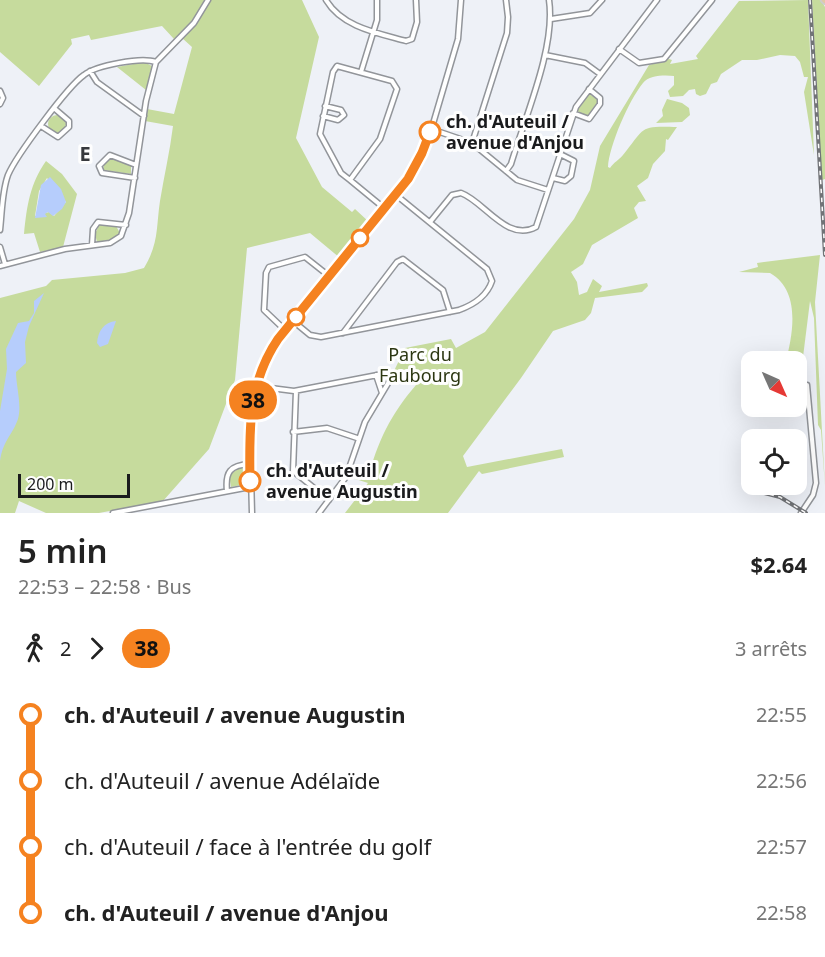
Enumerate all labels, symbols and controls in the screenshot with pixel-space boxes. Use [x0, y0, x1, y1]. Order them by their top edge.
place label: ch. d'Auteuil / avenue d'Anjou [446, 109, 584, 154]
marker: ch. d'Auteuil / avenue d'Anjou [419, 121, 441, 143]
district label: E [79, 140, 91, 167]
unlabelled marker [351, 229, 369, 247]
unlabelled marker [287, 308, 305, 326]
park label: Parc du Faubourg [379, 342, 461, 387]
north arrow [741, 351, 807, 417]
map controls [741, 351, 807, 495]
line badge: 38 [226, 380, 280, 420]
text: 38 [241, 386, 265, 414]
button: locate [741, 429, 807, 495]
place label: ch. d'Auteuil / avenue Augustin [266, 458, 418, 503]
marker: ch. d'Auteuil / avenue Augustin [239, 470, 261, 492]
scale bar [18, 471, 130, 498]
text: 200 m [27, 473, 74, 495]
text: 5 min [18, 528, 108, 573]
text: $2.64 [750, 549, 807, 579]
text: 22:53 – 22:58 · Bus [18, 573, 191, 600]
icon: walk [18, 632, 51, 665]
icon: forward [80, 632, 113, 665]
text: 38 [134, 634, 158, 662]
text: 2 [60, 635, 71, 662]
text: 3 arrêts [735, 635, 807, 662]
text: ch. d'Auteuil / avenue Augustin [64, 699, 406, 729]
text: 22:55 [756, 701, 807, 728]
text: ch. d'Auteuil / avenue Adélaïde [64, 765, 380, 795]
text: 22:56 [756, 767, 807, 794]
text: ch. d'Auteuil / face à l'entrée du golf [64, 831, 431, 861]
text: 22:57 [756, 833, 807, 860]
text: ch. d'Auteuil / avenue d'Anjou [64, 897, 389, 927]
text: 22:58 [756, 899, 807, 926]

